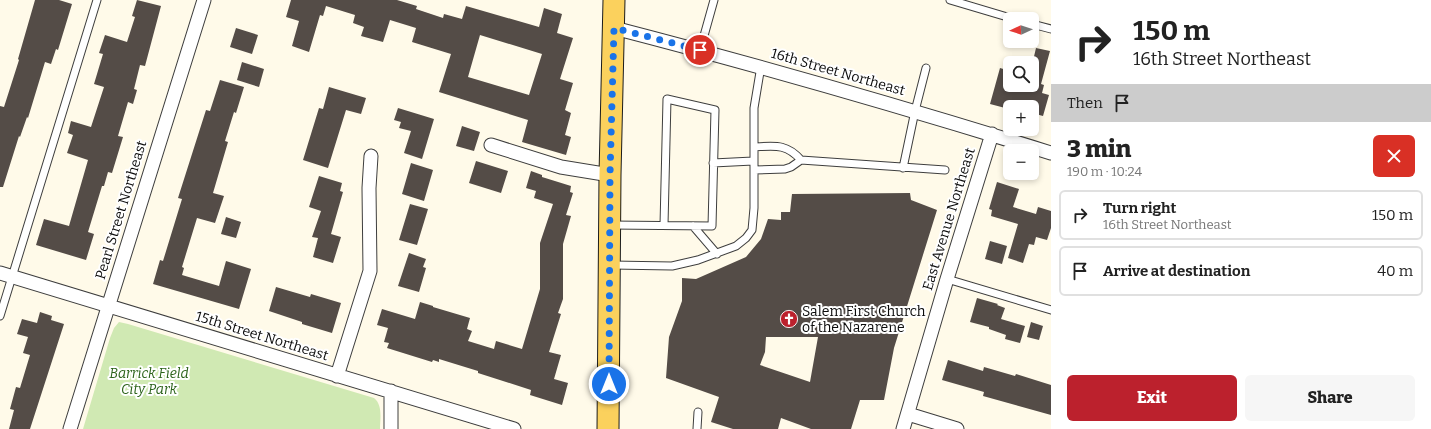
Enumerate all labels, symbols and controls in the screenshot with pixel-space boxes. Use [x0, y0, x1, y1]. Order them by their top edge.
north arrow [1003, 12, 1039, 48]
map controls [1003, 12, 1039, 180]
text: 150 m [1133, 14, 1210, 47]
icon: right [1067, 16, 1119, 68]
pin [683, 33, 717, 67]
icon: arrive [689, 39, 711, 61]
street label: 16th Street Northeast [769, 45, 907, 99]
text: 16th Street Northeast [1133, 48, 1311, 70]
button: search [1003, 56, 1039, 92]
icon: arrive [1111, 92, 1133, 114]
text: Then [1067, 94, 1103, 112]
button: + [1003, 100, 1039, 136]
text: 3 min [1067, 135, 1131, 163]
button: close [1373, 135, 1415, 177]
street label: Pearl Street Northeast [92, 139, 150, 281]
button: − [1003, 144, 1039, 180]
street label: East Avenue Northeast [919, 146, 979, 292]
text: 190 m · 10:24 [1067, 164, 1142, 179]
text: Turn right [1103, 199, 1176, 217]
icon: right [1069, 204, 1091, 226]
text: 150 m [1372, 206, 1413, 224]
text: 16th Street Northeast [1103, 217, 1232, 232]
icon: arrive [1069, 260, 1091, 282]
text: Arrive at destination [1103, 262, 1250, 280]
text: 40 m [1377, 262, 1413, 280]
place label: Salem First Church of the Nazarene [802, 303, 926, 336]
street label: 15th Street Northeast [194, 308, 330, 364]
church icon: Salem First Church of the Nazarene [779, 309, 799, 329]
position arrow [588, 363, 630, 405]
park label: Barrick Field City Park [109, 365, 189, 398]
button: Exit [1067, 375, 1237, 421]
button: Share [1245, 375, 1415, 421]

